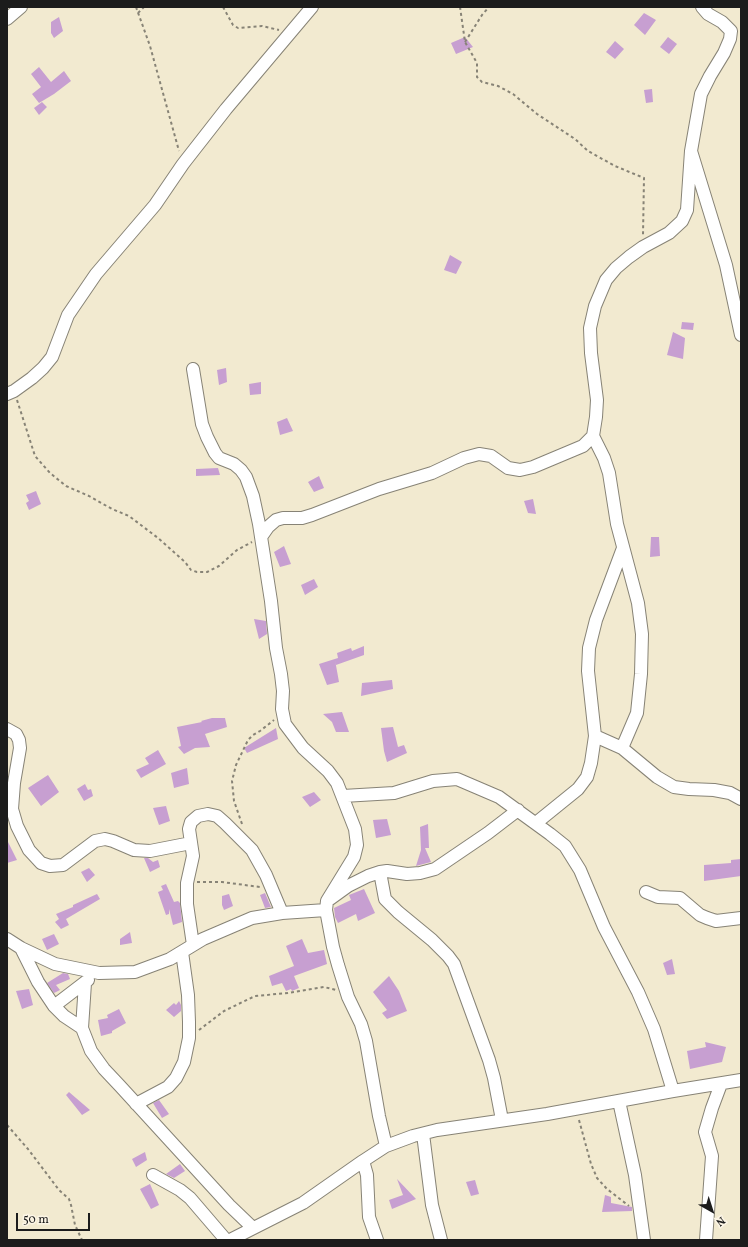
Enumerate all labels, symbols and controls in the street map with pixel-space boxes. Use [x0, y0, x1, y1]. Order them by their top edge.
north arrow [692, 1191, 732, 1231]
scale bar [18, 1205, 92, 1231]
text: 50 m [23, 1212, 49, 1228]
text: N [712, 1212, 728, 1229]

